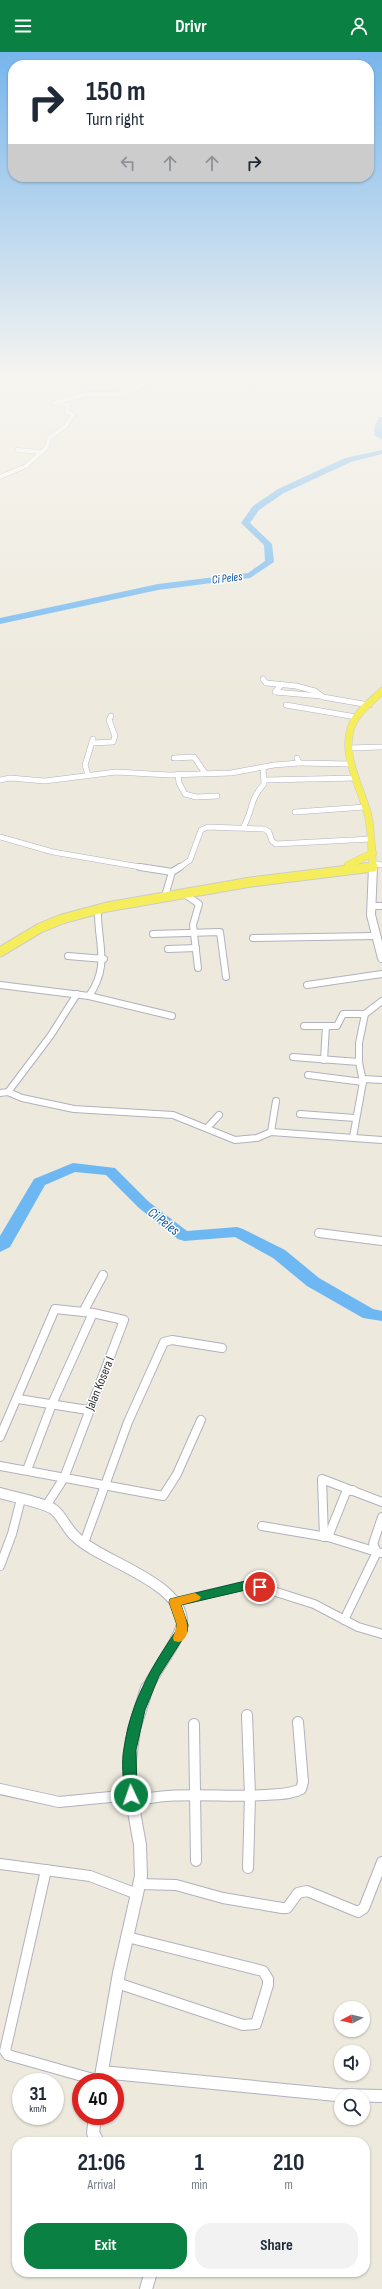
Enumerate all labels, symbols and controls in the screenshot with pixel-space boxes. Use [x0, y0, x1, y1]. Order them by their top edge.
icon: menu [12, 15, 34, 37]
icon: person [348, 15, 370, 37]
text: Drivr [175, 16, 207, 37]
text: 150 m [86, 75, 146, 108]
icon: right [20, 76, 72, 128]
text: Turn right [86, 109, 144, 130]
icon: left [117, 152, 139, 174]
icon: ahead [159, 152, 181, 174]
icon: ahead [201, 152, 223, 174]
icon: right [243, 152, 265, 174]
water label: Ci Peles [211, 569, 244, 588]
water label: Ci Peles [144, 1204, 183, 1239]
street label: Jalan Kosera I [81, 1354, 118, 1414]
pin [243, 1570, 277, 1604]
icon: arrive [249, 1576, 271, 1598]
position arrow [110, 1774, 152, 1816]
north arrow [334, 2001, 370, 2037]
map controls [334, 2001, 370, 2125]
button: sound [334, 2045, 370, 2081]
speed limit sign: 40 [72, 2073, 124, 2125]
text: 31 [30, 2082, 46, 2106]
button: search [334, 2089, 370, 2125]
text: km/h [29, 2103, 47, 2115]
text: 21:06 [78, 2148, 126, 2177]
text: 1 [195, 2148, 204, 2177]
text: 210 [273, 2148, 304, 2177]
text: Arrival [88, 2177, 116, 2193]
text: min [191, 2177, 207, 2193]
text: m [285, 2177, 293, 2193]
button: Exit [24, 2223, 187, 2269]
button: Share [195, 2223, 358, 2269]

